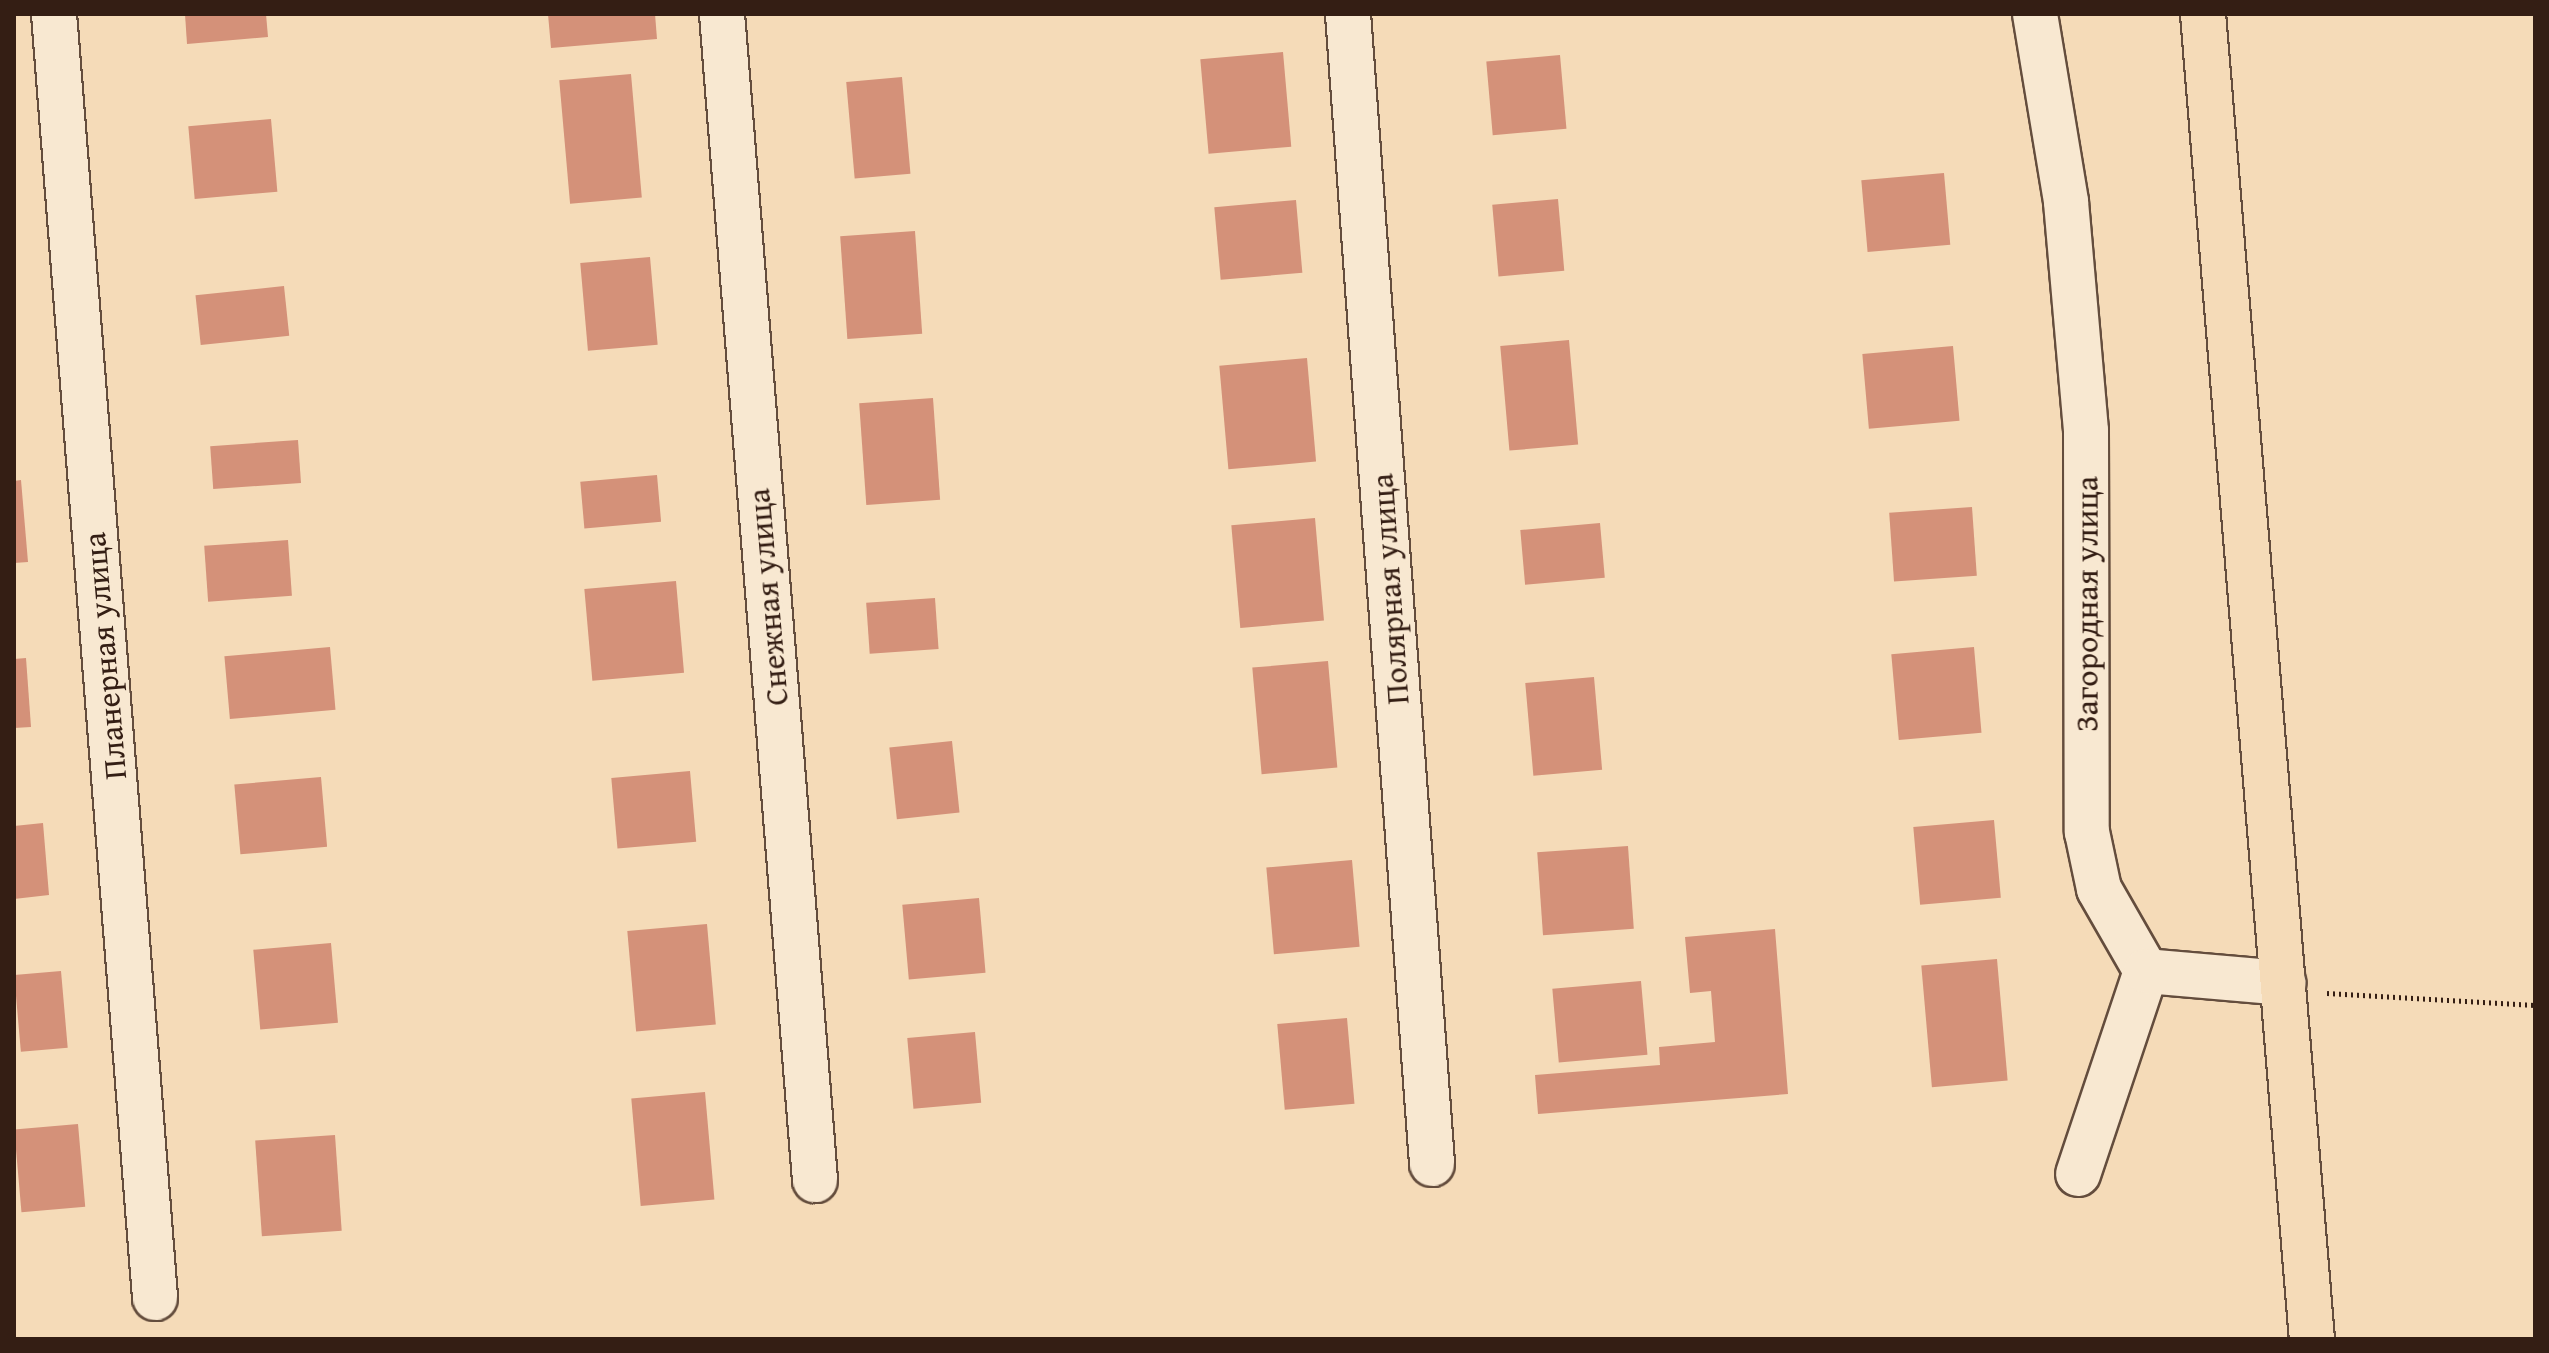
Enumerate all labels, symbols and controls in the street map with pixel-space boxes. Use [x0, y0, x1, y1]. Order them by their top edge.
street label: Полярная улица [1363, 472, 1417, 706]
street label: Загородная улица [2068, 476, 2106, 732]
street label: Снежная улица [739, 487, 797, 707]
street label: Планерная улица [75, 531, 135, 781]

